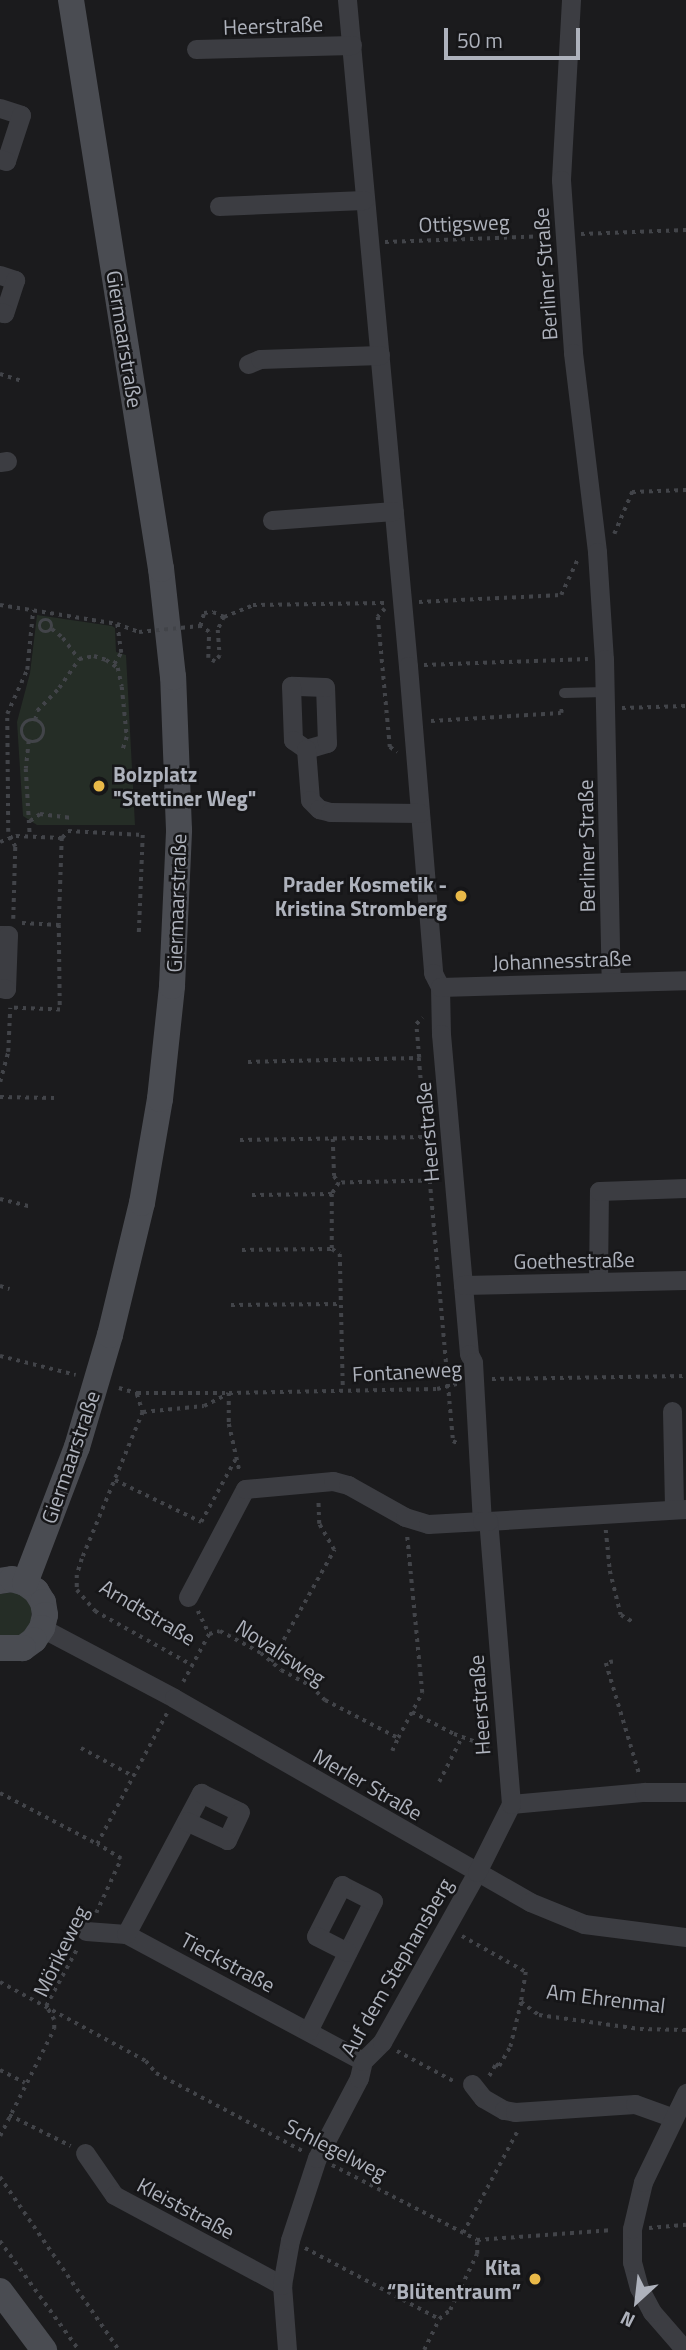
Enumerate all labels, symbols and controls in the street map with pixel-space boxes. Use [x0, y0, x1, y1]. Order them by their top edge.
street label: Heerstraße [223, 11, 323, 39]
scale bar [448, 14, 584, 58]
text: 50 m [457, 24, 503, 56]
street label: Berliner Straße [528, 207, 562, 341]
street label: Ottigsweg [418, 209, 510, 237]
street label: Giermaarstraße [102, 268, 148, 410]
place label: Bolzplatz "Stettiner Weg" [113, 761, 256, 811]
marker: Bolzplatz "Stettiner Weg" [91, 778, 107, 794]
street label: Berliner Straße [572, 779, 600, 913]
street label: Giermaarstraße [161, 833, 191, 973]
place label: Prader Kosmetik - Kristina Stromberg [275, 871, 447, 921]
marker: Prader Kosmetik - Kristina Stromberg [453, 888, 469, 904]
street label: Johannesstraße [492, 945, 632, 975]
street label: Heerstraße [410, 1081, 444, 1183]
street label: Goethestraße [513, 1246, 635, 1274]
street label: Fontaneweg [351, 1356, 463, 1386]
street label: Giermaarstraße [35, 1387, 105, 1527]
street label: Arndtstraße [96, 1574, 200, 1650]
street label: Novalisweg [231, 1614, 331, 1690]
street label: Heerstraße [463, 1654, 495, 1756]
street label: Merler Straße [309, 1743, 427, 1825]
street label: Auf dem Stephansberg [335, 1873, 457, 2061]
street label: Mörikeweg [27, 1901, 93, 2001]
street label: Tieckstraße [177, 1927, 279, 1997]
street label: Am Ehrenmal [545, 1978, 667, 2018]
street label: Schlegelweg [281, 2113, 391, 2185]
street label: Kleiststraße [133, 2172, 239, 2244]
place label: Kita “Blütentraum” [387, 2254, 521, 2304]
north arrow [602, 2266, 672, 2336]
marker: Kita “Blütentraum” [527, 2271, 543, 2287]
text: N [615, 2304, 640, 2336]

